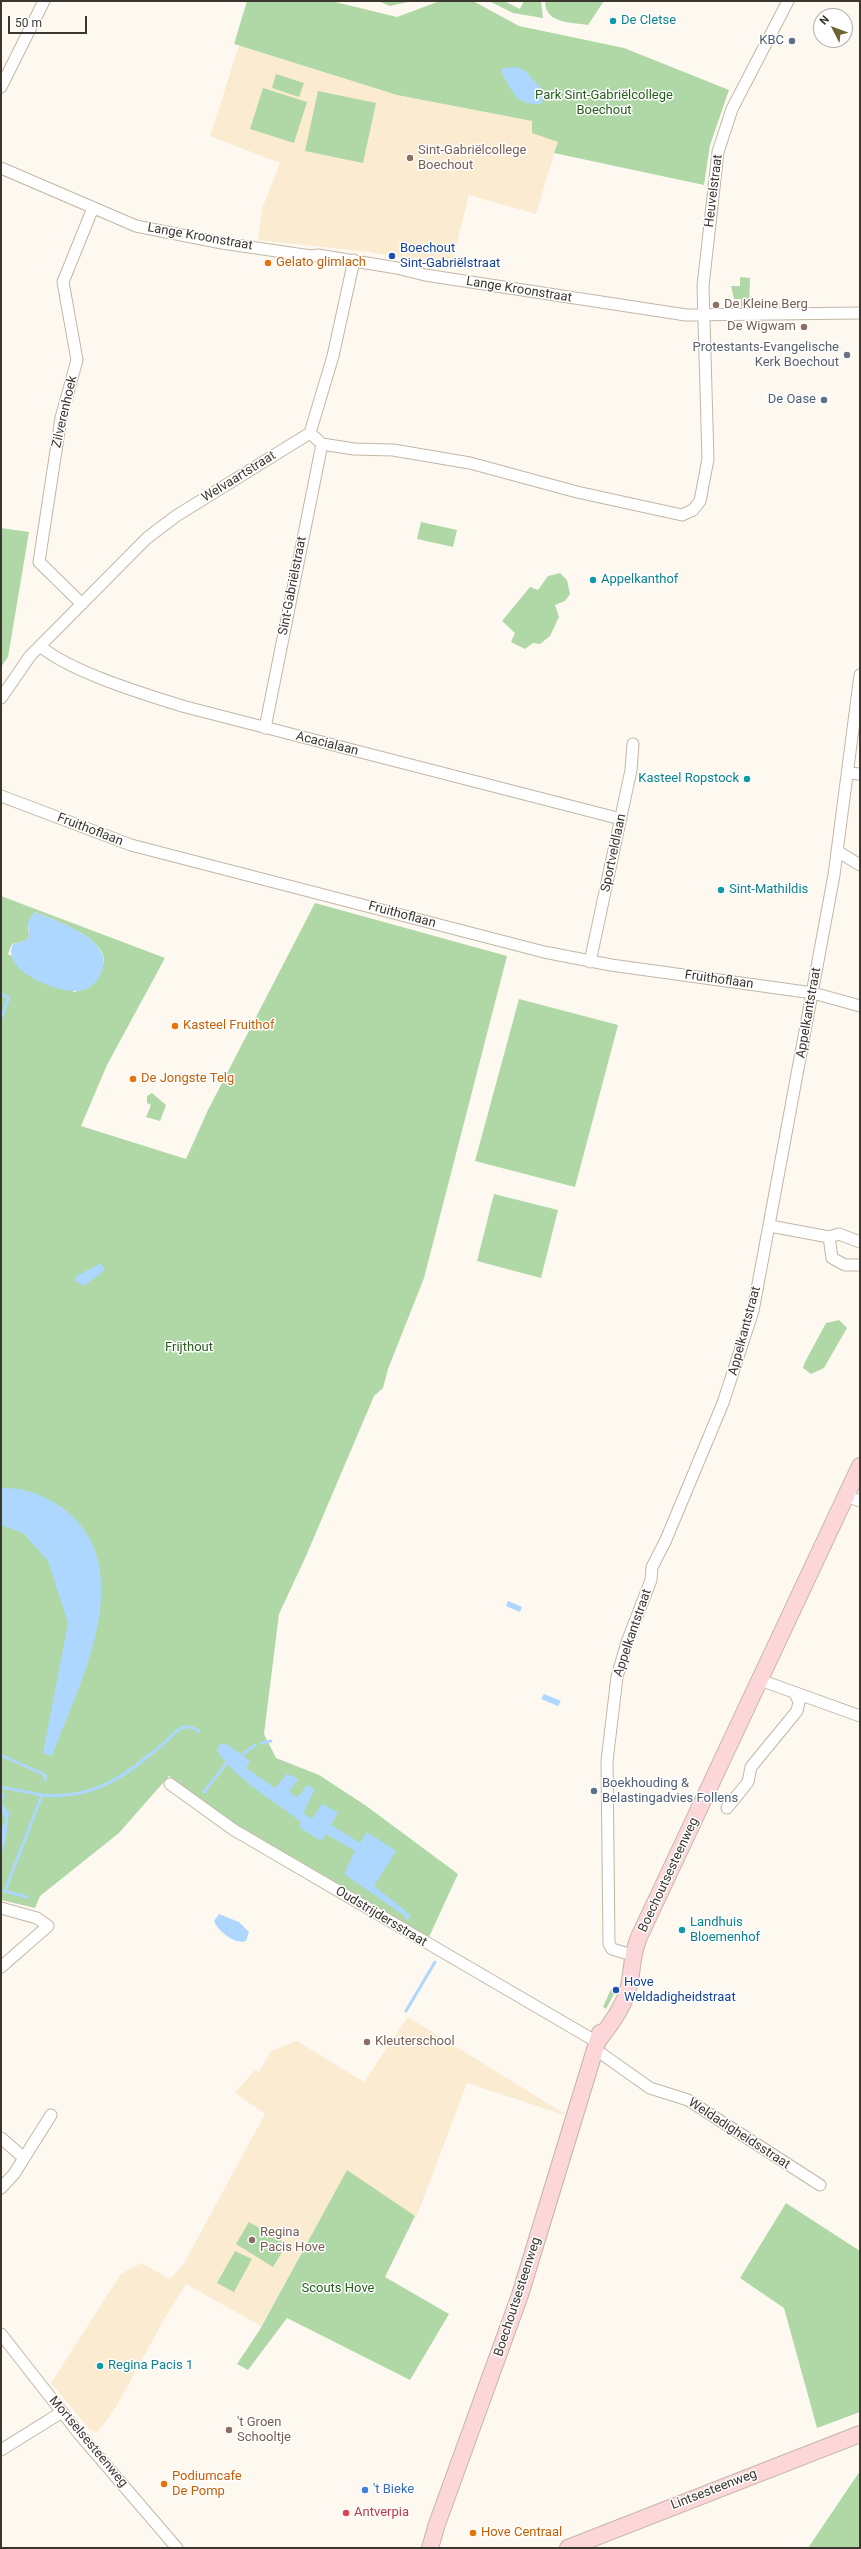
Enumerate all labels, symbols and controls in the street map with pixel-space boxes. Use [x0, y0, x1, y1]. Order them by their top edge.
scale bar [10, 8, 89, 34]
north arrow [813, 8, 853, 48]
place label: De Cletse [621, 13, 676, 29]
text: N [817, 13, 832, 28]
text: 50 m [15, 16, 42, 30]
marker: De Cletse [608, 16, 618, 26]
place label: KBC [759, 33, 784, 49]
marker: KBC [787, 36, 797, 46]
park label: Park Sint-Gabriëlcollege Boechout [535, 88, 673, 119]
place label: Sint-Gabriëlcollege Boechout [418, 143, 526, 174]
marker: Sint-Gabriëlcollege Boechout [405, 153, 415, 163]
street label: Heuvelstraat [702, 154, 726, 228]
street label: Lange Kroonstraat [146, 220, 254, 254]
place label: Boechout Sint-Gabriëlstraat [400, 241, 500, 272]
marker: Boechout Sint-Gabriëlstraat [387, 251, 397, 261]
place label: Gelato glimlach [276, 255, 366, 271]
marker: Gelato glimlach [263, 258, 273, 268]
street label: Lange Kroonstraat [465, 274, 573, 306]
place label: De Kleine Berg [724, 297, 808, 313]
marker: De Kleine Berg [711, 300, 721, 310]
place label: De Wigwam [727, 319, 796, 335]
marker: De Wigwam [799, 322, 809, 332]
place label: Protestants-Evangelische Kerk Boechout [692, 340, 839, 371]
marker: Protestants-Evangelische Kerk Boechout [842, 350, 852, 360]
street label: Zilverenhoek [49, 374, 81, 450]
place label: De Oase [768, 392, 816, 408]
marker: De Oase [819, 395, 829, 405]
street label: Welvaartstraat [199, 448, 279, 506]
street label: Sint-Gabriëlstraat [276, 535, 310, 637]
place label: Appelkanthof [601, 572, 678, 588]
marker: Appelkanthof [588, 575, 598, 585]
street label: Acacialaan [294, 729, 360, 759]
place label: Kasteel Ropstock [638, 771, 739, 787]
marker: Kasteel Ropstock [742, 774, 752, 784]
street label: Fruithoflaan [55, 810, 125, 850]
street label: Sportveldlaan [598, 813, 630, 893]
place label: Sint-Mathildis [729, 882, 808, 898]
marker: Sint-Mathildis [716, 885, 726, 895]
street label: Fruithoflaan [367, 898, 437, 932]
street label: Appelkantstraat [793, 966, 825, 1060]
street label: Fruithoflaan [684, 967, 754, 993]
place label: Kasteel Fruithof [183, 1018, 274, 1034]
marker: Kasteel Fruithof [170, 1021, 180, 1031]
place label: De Jongste Telg [141, 1071, 234, 1087]
marker: De Jongste Telg [128, 1074, 138, 1084]
street label: Appelkantstraat [726, 1285, 764, 1377]
park label: Frijthout [165, 1340, 213, 1356]
street label: Appelkantstraat [611, 1587, 655, 1679]
place label: Boekhouding & Belastingadvies Follens [602, 1776, 738, 1807]
marker: Boekhouding & Belastingadvies Follens [589, 1786, 599, 1796]
street label: Boechoutsesteenweg [636, 1815, 702, 1935]
street label: Oudstrijdersstraat [332, 1884, 430, 1950]
place label: Landhuis Bloemenhof [690, 1915, 760, 1946]
marker: Landhuis Bloemenhof [677, 1925, 687, 1935]
place label: Hove Weldadigheidstraat [624, 1975, 736, 2006]
marker: Hove Weldadigheidstraat [611, 1985, 621, 1995]
place label: Kleuterschool [375, 2034, 455, 2050]
marker: Kleuterschool [362, 2037, 372, 2047]
street label: Weldadigheidsstraat [685, 2095, 793, 2173]
place label: Regina Pacis Hove [260, 2225, 325, 2256]
marker: Regina Pacis Hove [247, 2235, 257, 2245]
street label: Boechoutsesteenweg [491, 2235, 545, 2359]
park label: Scouts Hove [302, 2281, 374, 2297]
place label: Regina Pacis 1 [108, 2358, 193, 2374]
marker: Regina Pacis 1 [95, 2361, 105, 2371]
street label: Mortselsesteenweg [45, 2393, 131, 2491]
place label: 't Groen Schooltje [237, 2415, 291, 2446]
marker: 't Groen Schooltje [224, 2425, 234, 2435]
street label: Lintsesteenweg [669, 2466, 759, 2514]
place label: Podiumcafe De Pomp [172, 2469, 242, 2500]
marker: Podiumcafe De Pomp [159, 2479, 169, 2489]
place label: 't Bieke [373, 2482, 414, 2498]
marker: 't Bieke [360, 2485, 370, 2495]
place label: Antverpia [354, 2505, 409, 2521]
marker: Antverpia [341, 2508, 351, 2518]
place label: Hove Centraal [481, 2525, 562, 2541]
marker: Hove Centraal [468, 2528, 478, 2538]

